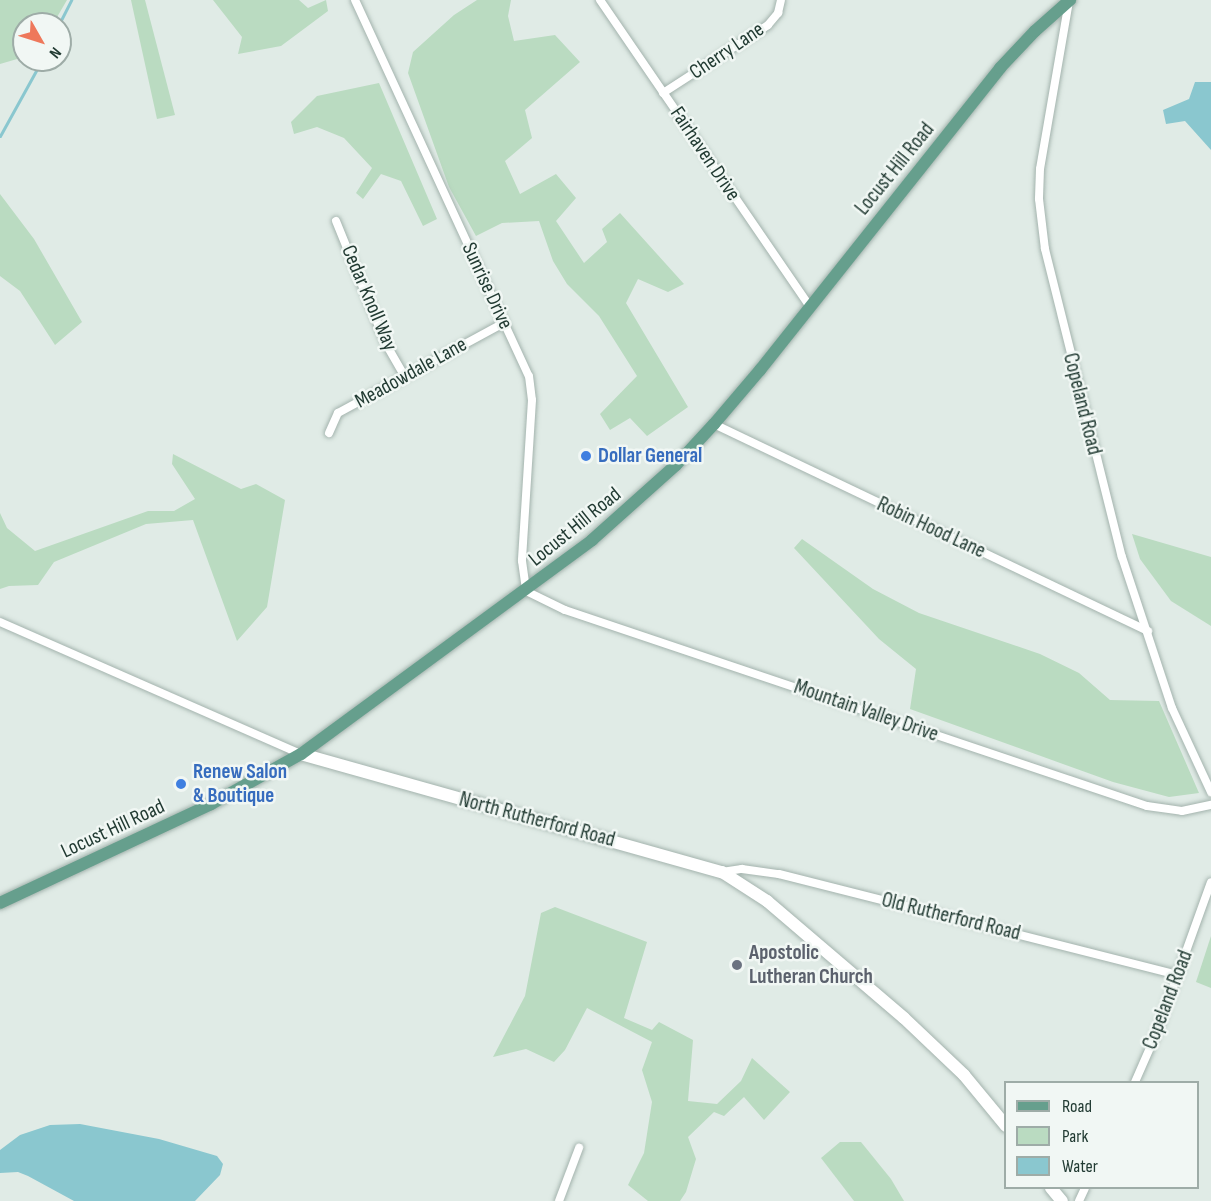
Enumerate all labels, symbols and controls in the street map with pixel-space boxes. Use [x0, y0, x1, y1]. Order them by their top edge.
north arrow [12, 12, 72, 72]
street label: Cherry Lane [685, 17, 769, 85]
text: N [45, 43, 65, 62]
street label: Fairhaven Drive [664, 102, 746, 206]
street label: Locust Hill Road [850, 118, 940, 220]
street label: Sunrise Drive [456, 239, 518, 333]
street label: Cedar Knoll Way [336, 242, 402, 354]
street label: Meadowdale Lane [351, 332, 471, 414]
street label: Copeland Road [1057, 351, 1107, 457]
place label: Dollar General [598, 443, 702, 469]
marker: Dollar General [579, 449, 593, 463]
street label: Locust Hill Road [524, 482, 626, 572]
street label: Robin Hood Lane [873, 492, 989, 564]
street label: Mountain Valley Drive [791, 675, 941, 747]
place label: Renew Salon & Boutique [193, 759, 287, 809]
marker: Renew Salon & Boutique [174, 777, 188, 791]
street label: North Rutherford Road [456, 787, 618, 853]
street label: Locust Hill Road [57, 794, 169, 864]
street label: Old Rutherford Road [879, 888, 1023, 946]
place label: Apostolic Lutheran Church [749, 940, 873, 990]
street label: Copeland Road [1138, 947, 1198, 1053]
marker: Apostolic Lutheran Church [730, 958, 744, 972]
legend [1004, 1081, 1199, 1189]
text: Road [1062, 1096, 1092, 1117]
text: Park [1062, 1126, 1088, 1147]
text: Water [1062, 1156, 1098, 1177]

